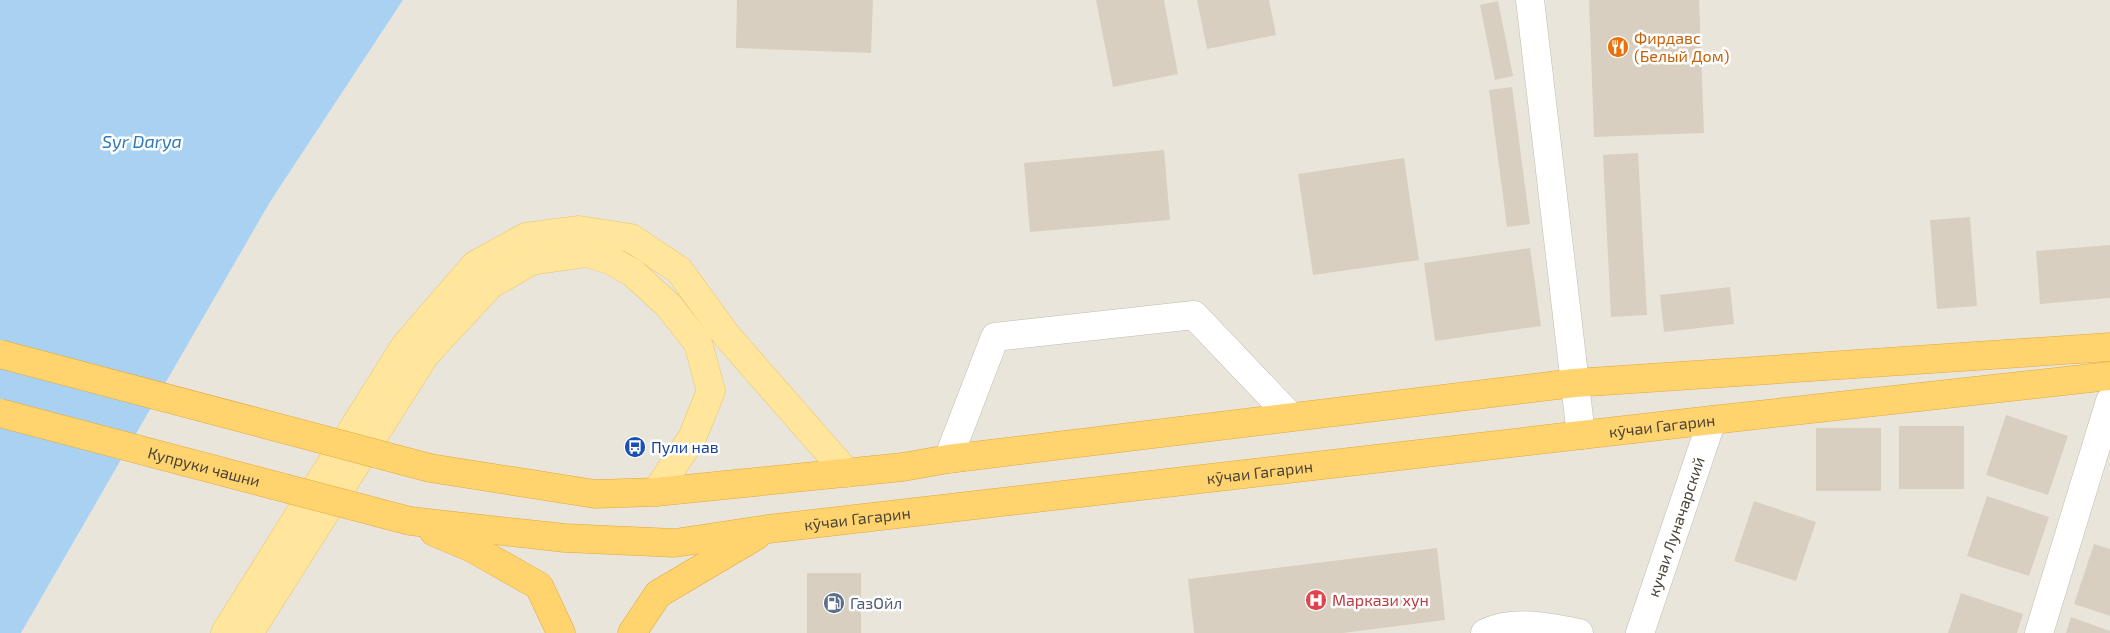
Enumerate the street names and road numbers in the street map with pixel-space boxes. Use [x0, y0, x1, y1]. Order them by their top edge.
street label: кӯчаи Гагарин [1608, 410, 1716, 441]
street label: Купруки чашни [146, 442, 262, 490]
street label: кучаи Луначарский [1643, 454, 1708, 599]
street label: кӯчаи Гагарин [1205, 456, 1314, 487]
street label: кӯчаи Гагарин [803, 503, 912, 534]

